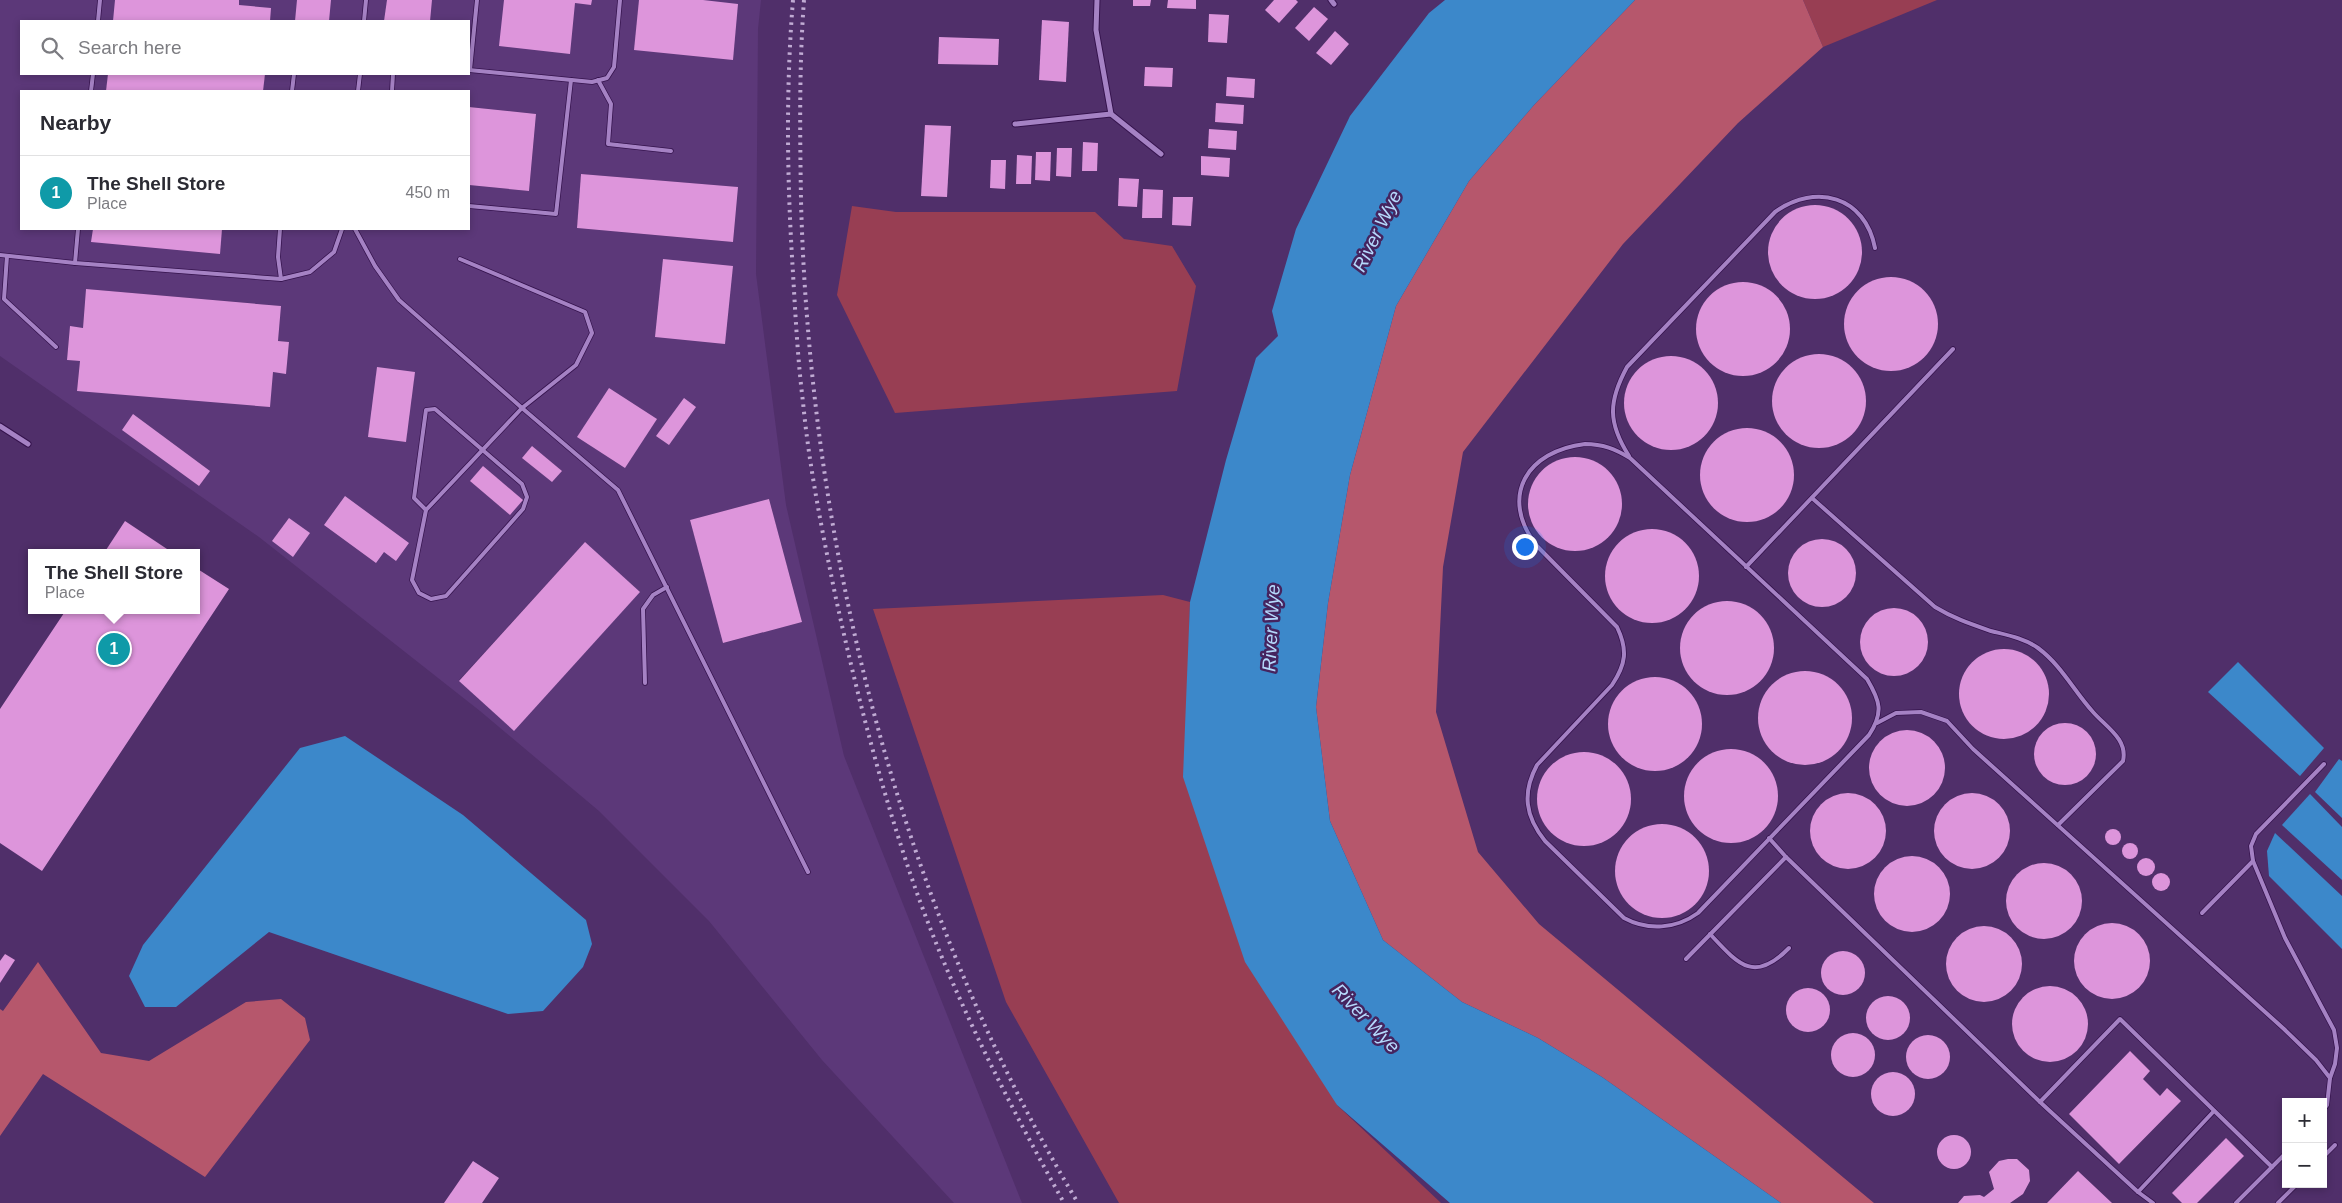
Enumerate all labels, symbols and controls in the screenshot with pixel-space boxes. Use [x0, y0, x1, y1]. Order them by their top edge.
search box [20, 20, 470, 75]
icon: search [38, 34, 66, 62]
text: Search here [78, 37, 182, 58]
text: Nearby [40, 111, 111, 134]
text: The Shell Store [87, 173, 225, 194]
text: 1 [52, 184, 60, 201]
text: 450 m [406, 184, 450, 201]
water label: River Wye [1348, 187, 1406, 275]
text: Place [87, 195, 127, 212]
your location [1512, 534, 1538, 560]
popup [28, 549, 200, 614]
text: The Shell Store [45, 562, 183, 583]
text: Place [45, 584, 85, 601]
water label: River Wye [1258, 584, 1284, 672]
pin: 1 [98, 630, 130, 668]
water label: River Wye [1328, 979, 1404, 1057]
map controls [2282, 1098, 2327, 1188]
button: + [2282, 1098, 2327, 1143]
button: − [2282, 1143, 2327, 1188]

